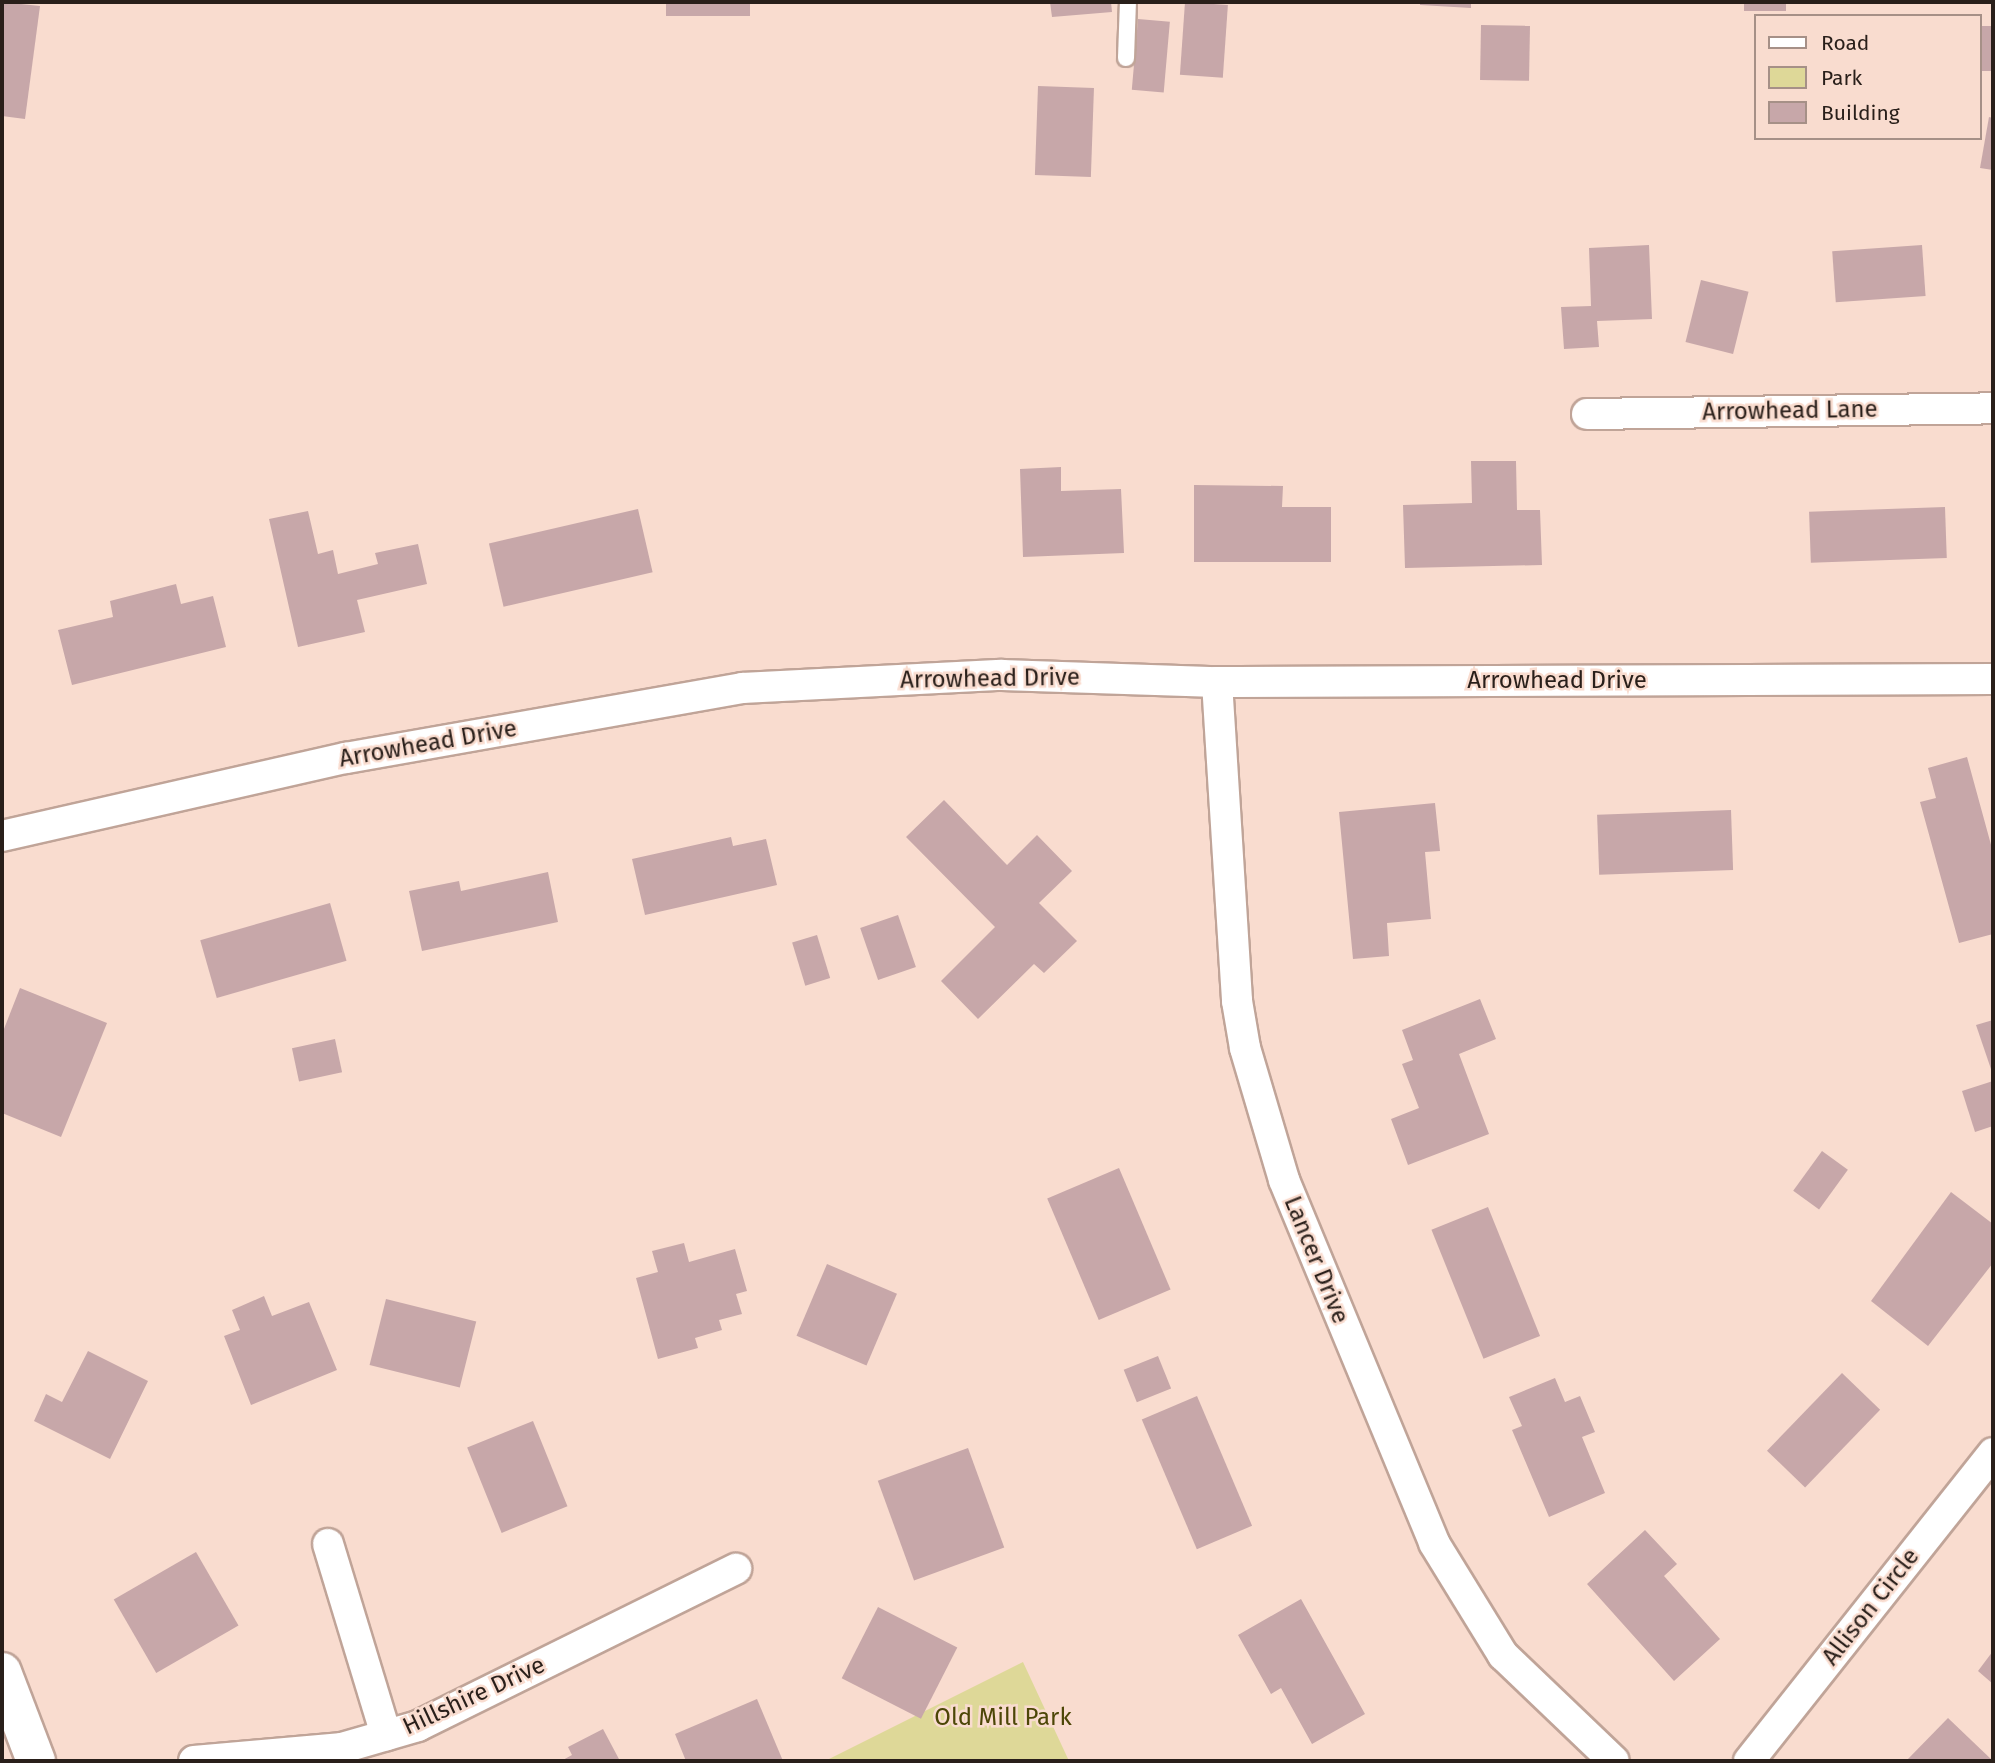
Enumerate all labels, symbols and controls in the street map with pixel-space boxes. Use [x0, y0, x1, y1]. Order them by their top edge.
legend [1754, 14, 1981, 140]
text: Road [1821, 30, 1869, 56]
text: Park [1821, 65, 1862, 91]
text: Building [1821, 100, 1900, 126]
street label: Arrowhead Lane [1702, 395, 1878, 427]
street label: Arrowhead Drive [900, 663, 1080, 695]
street label: Arrowhead Drive [1467, 667, 1647, 695]
street label: Arrowhead Drive [337, 714, 519, 774]
street label: Lancer Drive [1277, 1192, 1355, 1328]
street label: Allison Circle [1816, 1543, 1926, 1671]
street label: Hillshire Drive [398, 1651, 550, 1741]
park label: Old Mill Park [934, 1704, 1072, 1732]

